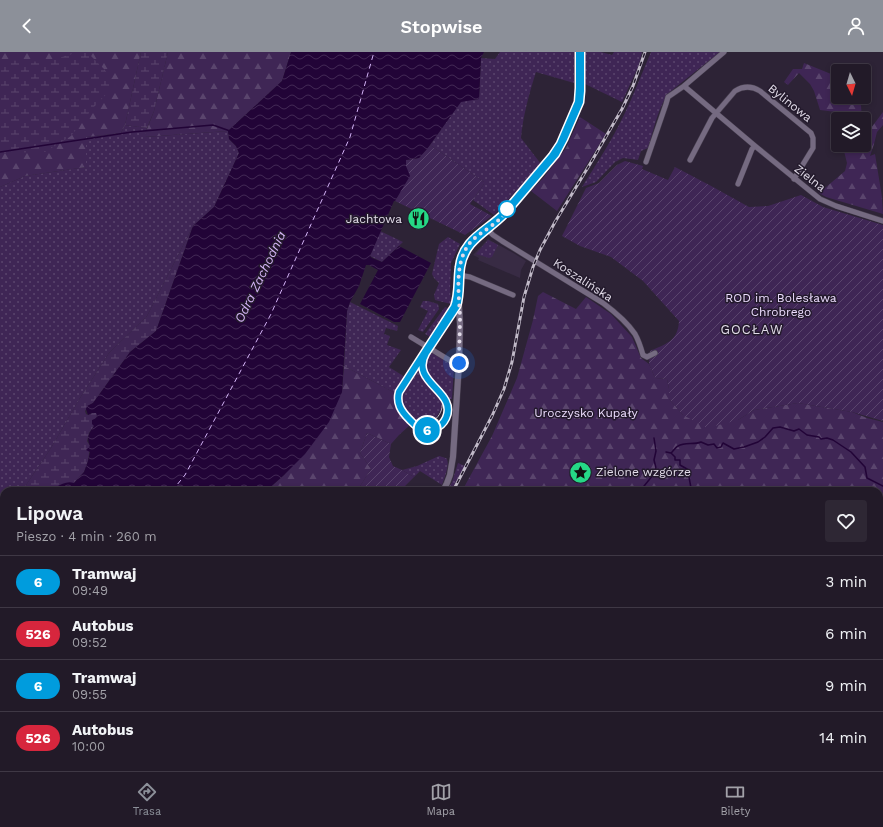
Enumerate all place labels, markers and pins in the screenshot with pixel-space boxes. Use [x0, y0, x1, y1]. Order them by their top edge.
unlabelled marker [498, 200, 516, 218]
restaurant icon: Jachtowa [405, 206, 431, 232]
place label: Jachtowa [346, 212, 402, 226]
place icon: Zielone wzgórze [568, 459, 594, 485]
place label: Zielone wzgórze [596, 465, 691, 479]

